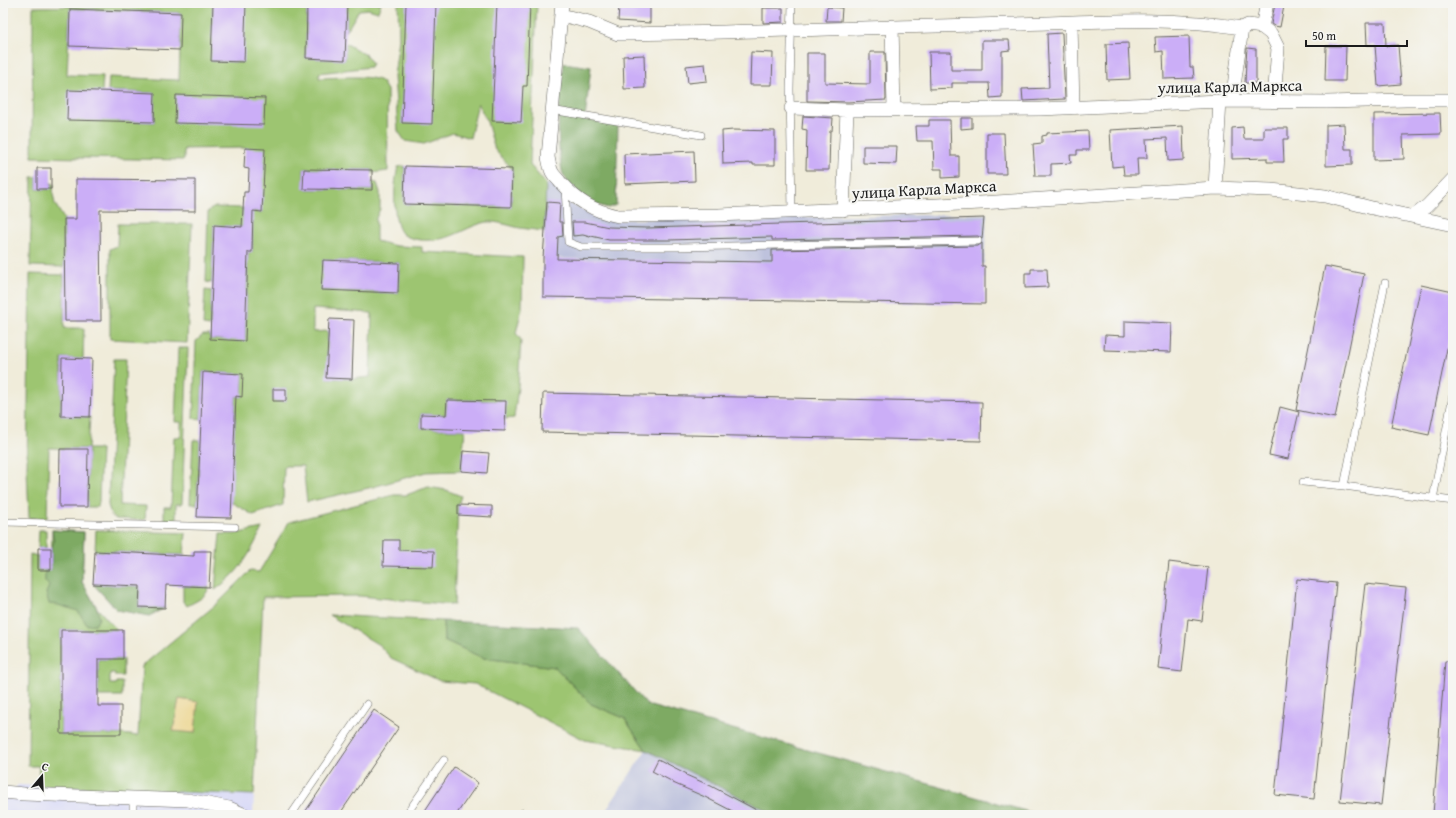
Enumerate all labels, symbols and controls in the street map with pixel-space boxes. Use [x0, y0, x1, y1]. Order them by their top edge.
scale bar [1306, 22, 1407, 48]
text: 50 m [1312, 27, 1336, 44]
street label: улица Карла Маркса [1156, 73, 1303, 99]
street label: улица Карла Маркса [850, 173, 997, 205]
north arrow [22, 756, 62, 796]
text: С [40, 758, 51, 775]

